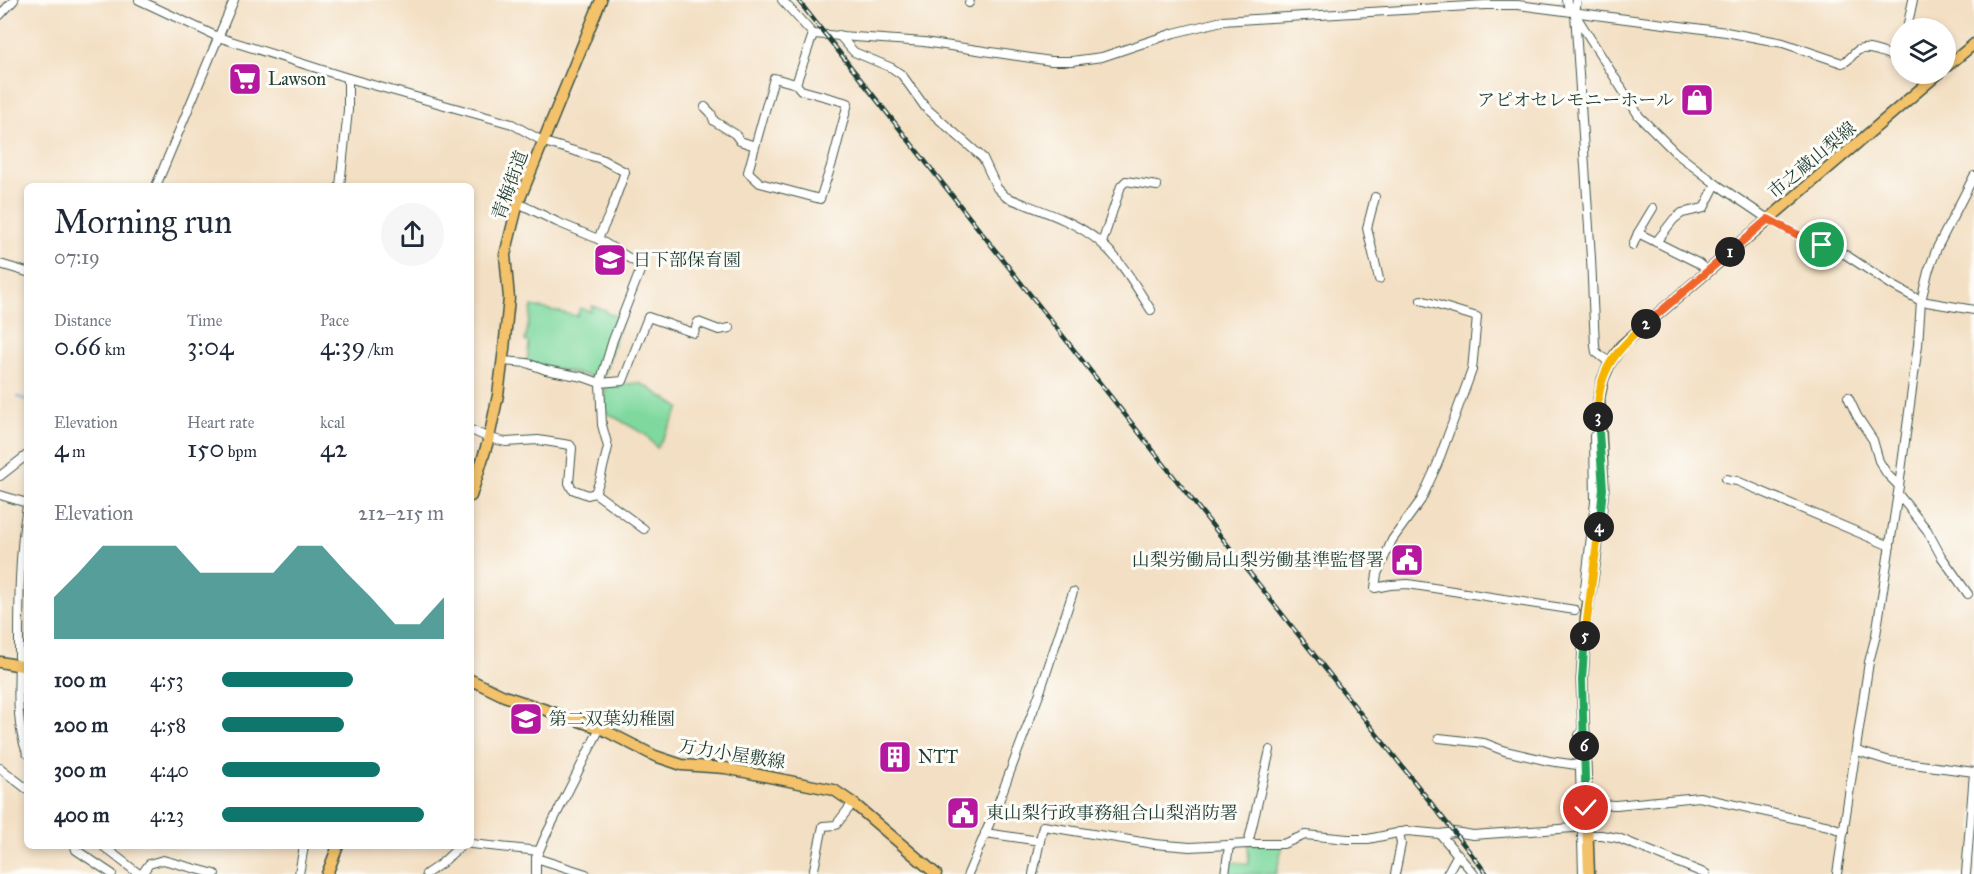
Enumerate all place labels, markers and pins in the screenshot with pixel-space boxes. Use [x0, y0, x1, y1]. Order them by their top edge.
supermarket icon: Lawson [227, 61, 263, 97]
place label: Lawson [268, 68, 326, 90]
shop icon: アピオセレモニーホール [1679, 82, 1715, 118]
place label: アピオセレモニーホール [1477, 89, 1674, 111]
pin [1796, 219, 1847, 270]
pin: 1 [1715, 237, 1745, 267]
school or university icon: 日下部保育園 [592, 242, 628, 278]
place label: 日下部保育園 [633, 249, 741, 271]
pin: 2 [1631, 309, 1661, 339]
pin: 3 [1583, 402, 1613, 432]
pin: 4 [1584, 512, 1614, 542]
public building icon: 山梨労働局山梨労働基準監督署 [1389, 542, 1425, 578]
place label: 山梨労働局山梨労働基準監督署 [1132, 549, 1384, 571]
pin: 5 [1570, 621, 1600, 651]
school or university icon: 第二双葉幼稚園 [508, 701, 544, 737]
place label: 第二双葉幼稚園 [549, 708, 675, 730]
pin: 6 [1569, 731, 1599, 761]
building icon: NTT [877, 739, 913, 775]
place label: NTT [918, 746, 958, 768]
pin [1560, 782, 1611, 833]
public building icon: 東山梨行政事務組合山梨消防署 [945, 795, 981, 831]
place label: 東山梨行政事務組合山梨消防署 [986, 802, 1238, 824]

